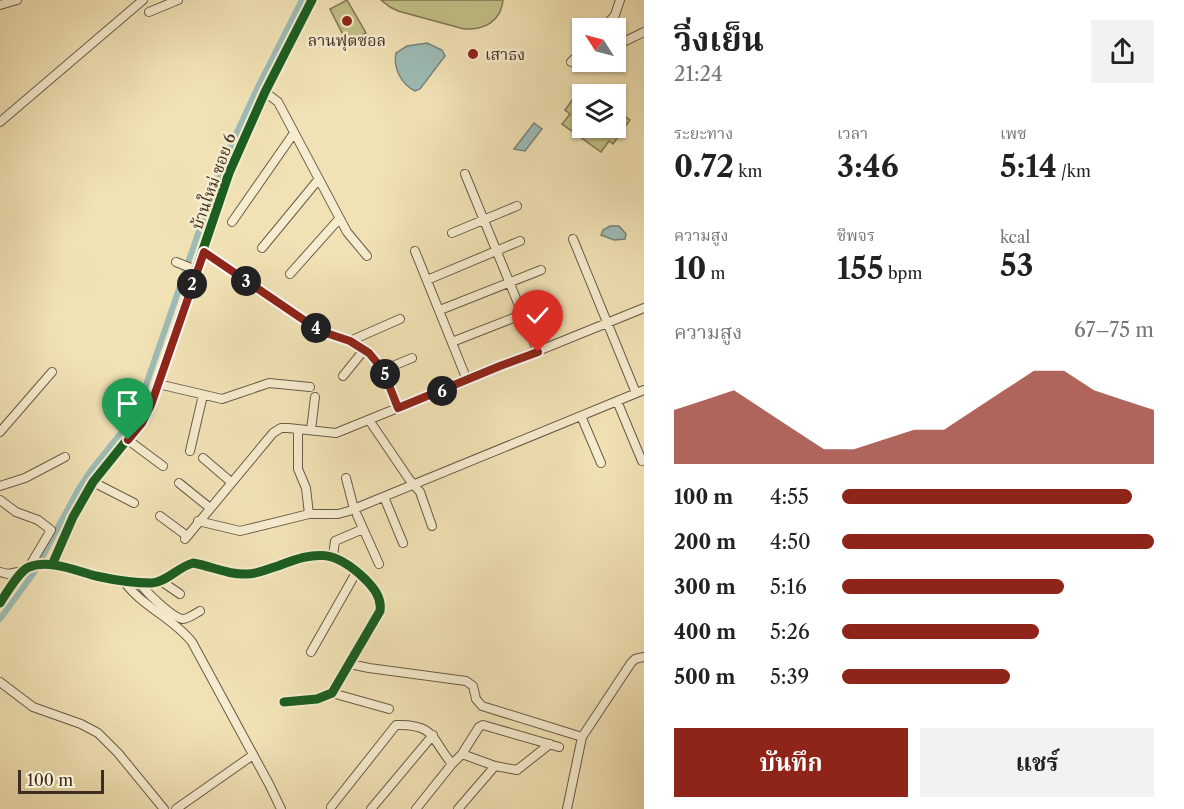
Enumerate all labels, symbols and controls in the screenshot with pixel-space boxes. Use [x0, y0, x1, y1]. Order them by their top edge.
marker: ลานฟุตซอล [340, 14, 354, 28]
north arrow [572, 18, 626, 72]
map controls [572, 18, 626, 138]
text: วิ่งเย็น [674, 19, 764, 60]
button: share [1091, 20, 1154, 83]
place label: ลานฟุตซอล [308, 30, 386, 52]
place label: เสาธง [485, 44, 525, 64]
marker: เสาธง [466, 47, 480, 61]
text: 21:24 [674, 62, 723, 86]
button: layers [572, 84, 626, 138]
text: ระยะทาง [674, 123, 733, 143]
text: เวลา [837, 123, 868, 143]
text: เพซ [1000, 123, 1027, 143]
street label: บ้านใหม่ ซอย 6 [186, 130, 240, 232]
text: 0.72 [674, 148, 734, 185]
text: 3:46 [837, 148, 899, 185]
text: 5:14 [1000, 148, 1057, 185]
text: km [734, 161, 762, 181]
text: /km [1057, 161, 1091, 181]
text: ความสูง [674, 225, 729, 245]
text: ชีพจร [837, 225, 875, 245]
text: kcal [1000, 227, 1030, 247]
text: 53 [1000, 247, 1034, 284]
text: 10 [674, 250, 706, 287]
text: 155 [837, 250, 884, 287]
text: m [706, 263, 726, 283]
text: bpm [884, 263, 922, 283]
pin: 3 [231, 266, 261, 296]
pin: 2 [177, 269, 207, 299]
text: 3 [241, 271, 251, 291]
text: 2 [187, 274, 197, 294]
pin [512, 290, 563, 352]
icon: check [521, 299, 554, 332]
pin: 4 [301, 313, 331, 343]
text: 4 [311, 318, 321, 338]
text: 67–75 m [1074, 318, 1154, 342]
text: ความสูง [674, 320, 742, 344]
pin: 5 [370, 359, 400, 389]
text: 5 [381, 364, 389, 384]
pin: 6 [427, 376, 457, 406]
pin [102, 378, 153, 440]
text: 6 [437, 381, 447, 401]
icon: arrive [111, 387, 144, 420]
text: 100 m [674, 485, 733, 509]
text: 4:55 [770, 485, 809, 509]
text: 200 m [674, 530, 736, 554]
text: 4:50 [770, 530, 811, 554]
text: 300 m [674, 575, 736, 599]
text: 5:16 [770, 575, 807, 599]
text: 400 m [674, 620, 736, 644]
text: 5:26 [770, 620, 810, 644]
text: 500 m [674, 665, 735, 689]
text: 5:39 [770, 665, 809, 689]
button: บันทึก [674, 728, 908, 797]
button: แชร์ [920, 728, 1154, 797]
scale bar [18, 767, 104, 794]
text: 100 m [27, 770, 73, 790]

